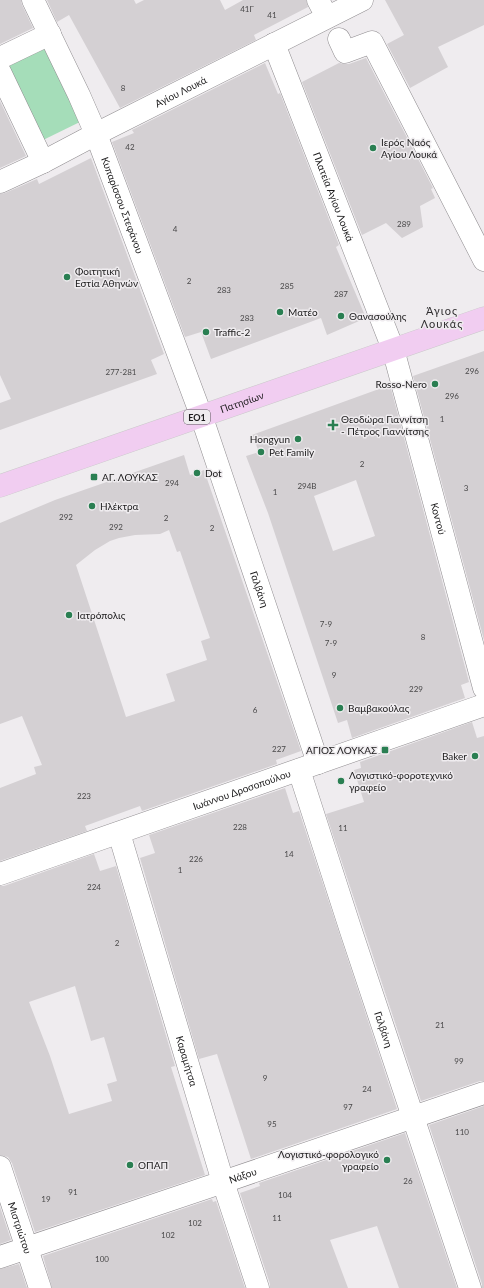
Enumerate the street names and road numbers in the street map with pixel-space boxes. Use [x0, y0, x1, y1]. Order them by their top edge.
street label: Αγίου Λουκά [153, 73, 208, 109]
street label: Πλατεία Αγίου Λουκά [311, 150, 356, 243]
street label: Κυπαρίσσου Στεφάνου [99, 155, 146, 255]
street label: Πατησίων [219, 389, 265, 415]
road number: ΕΟ1 [184, 410, 210, 424]
street label: Κοντού [429, 501, 449, 536]
street label: Γαλβάνη [248, 570, 271, 609]
street label: Ιωάννου Δροσοπούλου [191, 767, 292, 812]
street label: Γαλβάνη [372, 1010, 395, 1049]
street label: Καραμήτσα [174, 1035, 200, 1088]
street label: Νάξου [227, 1165, 258, 1186]
street label: Μιστριώτου [6, 1200, 34, 1255]

